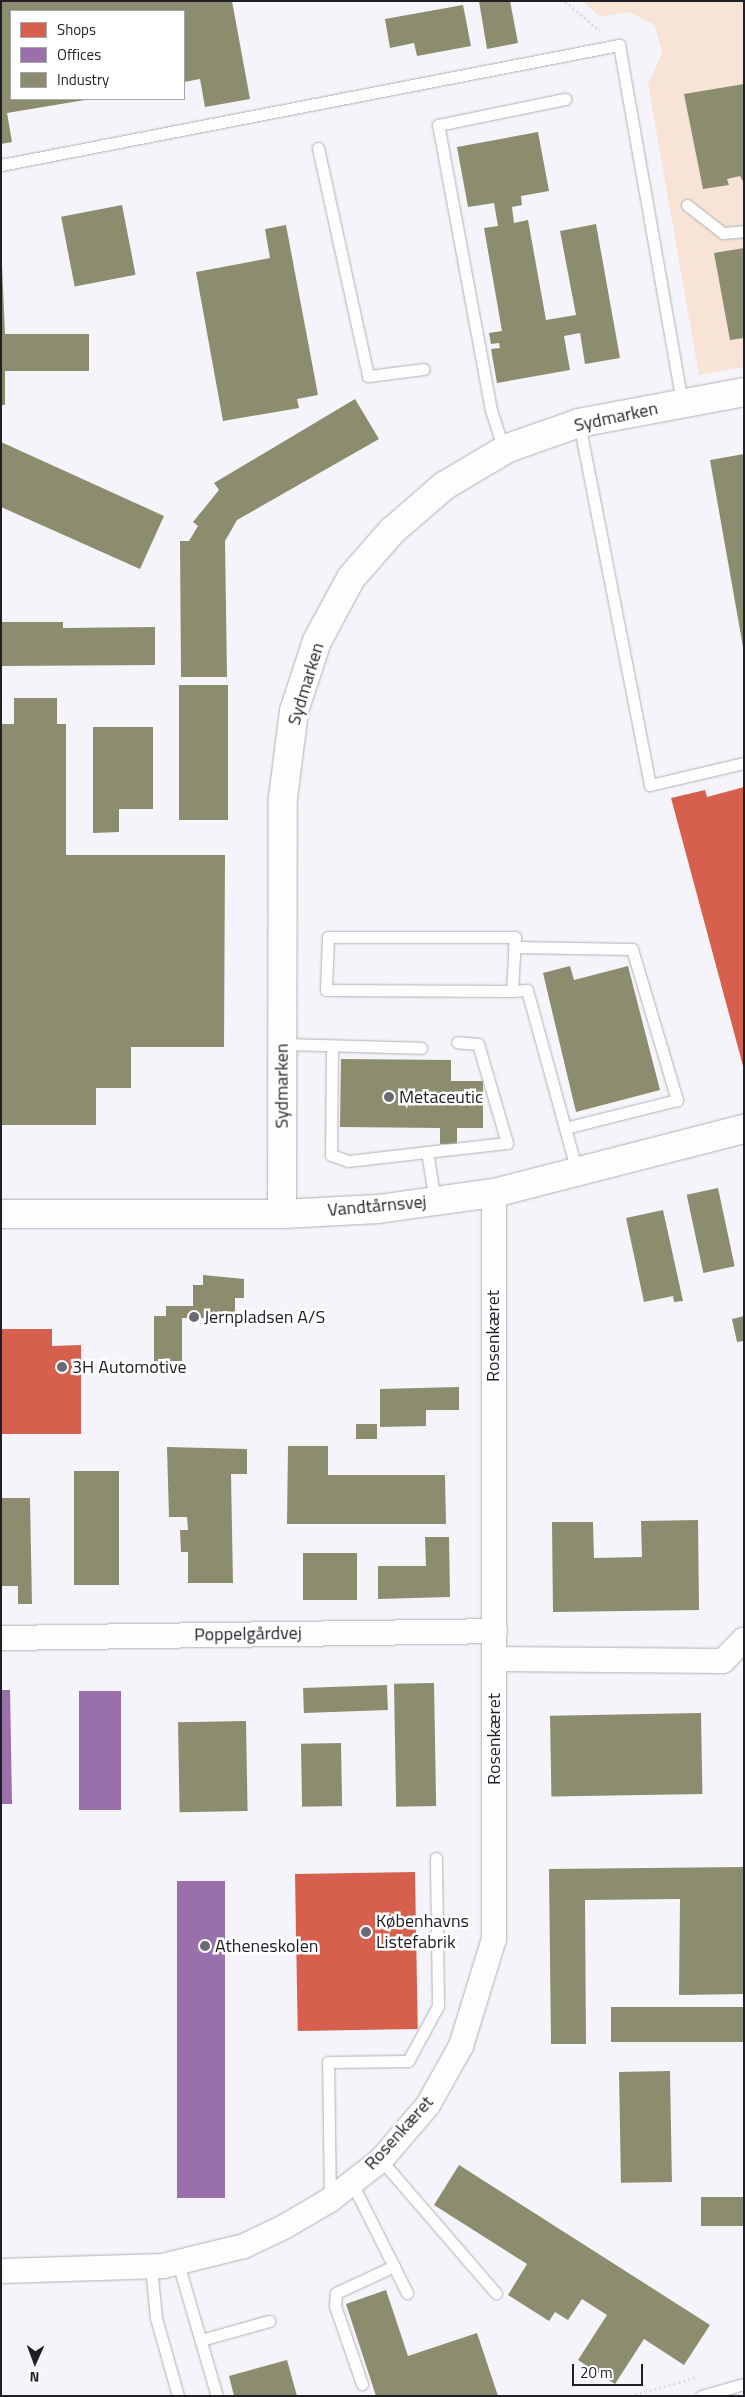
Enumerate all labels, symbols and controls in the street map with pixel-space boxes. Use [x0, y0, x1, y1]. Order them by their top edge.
legend [10, 10, 185, 100]
text: Shops [57, 18, 96, 41]
text: Offices [57, 43, 101, 66]
text: Industry [57, 68, 109, 91]
street label: Sydmarken [572, 398, 660, 436]
street label: Sydmarken [283, 640, 329, 728]
street label: Sydmarken [271, 1043, 293, 1129]
place label: Metaceutic [399, 1086, 483, 1108]
marker: Metaceutic [383, 1091, 395, 1103]
street label: Vandtårnsvej [327, 1191, 427, 1221]
street label: Rosenkæret [482, 1290, 504, 1382]
place label: Jernpladsen A/S [204, 1306, 325, 1328]
marker: Jernpladsen A/S [188, 1311, 200, 1323]
place label: 3H Automotive [72, 1356, 187, 1378]
marker: 3H Automotive [56, 1361, 68, 1373]
street label: Poppelgårdvej [194, 1622, 302, 1646]
street label: Rosenkæret [483, 1693, 505, 1785]
place label: Københavns Listefabrik [376, 1911, 469, 1954]
marker: Københavns Listefabrik [360, 1926, 372, 1938]
place label: Atheneskolen [215, 1935, 318, 1957]
marker: Atheneskolen [199, 1940, 211, 1952]
street label: Rosenkæret [360, 2092, 438, 2174]
north arrow [10, 2337, 60, 2387]
scale bar [575, 2354, 646, 2386]
text: 20 m [580, 2361, 613, 2384]
text: N [29, 2367, 40, 2388]

